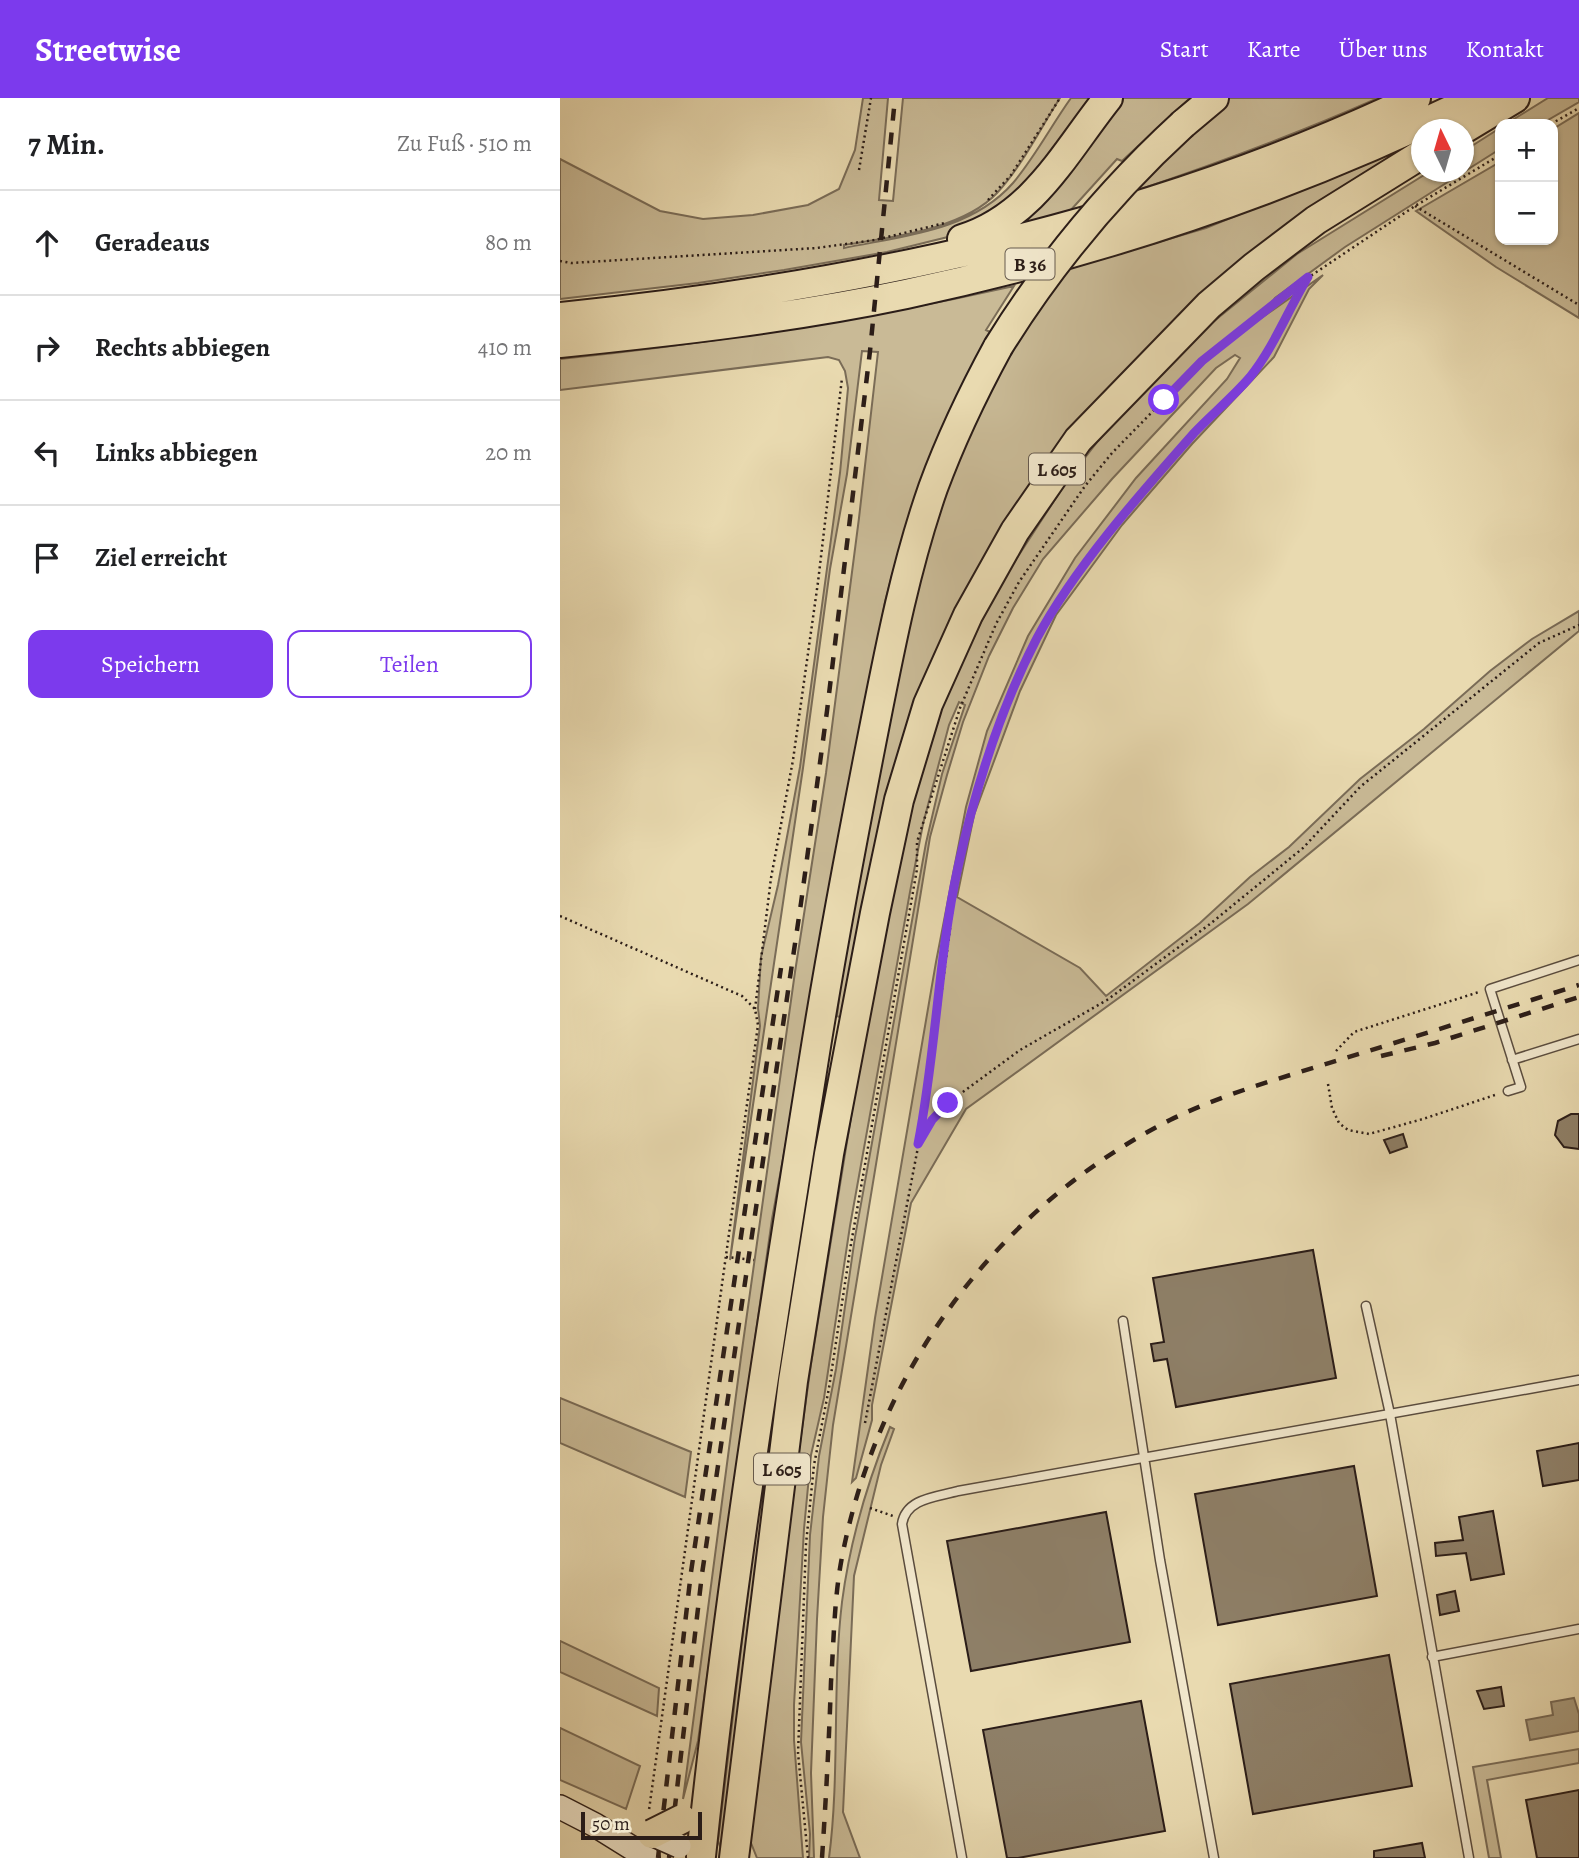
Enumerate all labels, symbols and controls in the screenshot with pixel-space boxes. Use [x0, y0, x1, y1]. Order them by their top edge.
text: Streetwise [35, 27, 181, 72]
text: Start [1160, 33, 1209, 65]
text: Karte [1247, 33, 1301, 65]
text: Über uns [1339, 33, 1428, 65]
text: Kontakt [1466, 33, 1544, 65]
north arrow [1411, 119, 1474, 182]
map controls [1495, 119, 1558, 245]
button: + [1495, 119, 1558, 182]
text: 7 Min. [28, 124, 105, 164]
text: Zu Fuß · 510 m [397, 128, 532, 159]
button: − [1495, 182, 1558, 245]
icon: ahead [28, 224, 66, 262]
text: Geradeaus [95, 225, 210, 260]
text: 80 m [485, 227, 532, 258]
road number: B 36 [1006, 248, 1054, 280]
icon: right [28, 329, 66, 367]
text: Rechts abbiegen [95, 330, 270, 365]
text: 410 m [478, 332, 532, 363]
route start [1148, 384, 1179, 415]
icon: left [28, 434, 66, 472]
text: Links abbiegen [95, 435, 258, 470]
text: 20 m [485, 437, 532, 468]
road number: L 605 [1029, 454, 1085, 484]
icon: arrive [28, 539, 66, 577]
text: Ziel erreicht [95, 540, 228, 575]
button: Speichern [28, 630, 273, 698]
button: Teilen [287, 630, 532, 698]
route end [932, 1087, 963, 1118]
road number: L 605 [754, 1454, 810, 1484]
scale bar [581, 1809, 702, 1841]
text: 50 m [592, 1811, 630, 1837]

